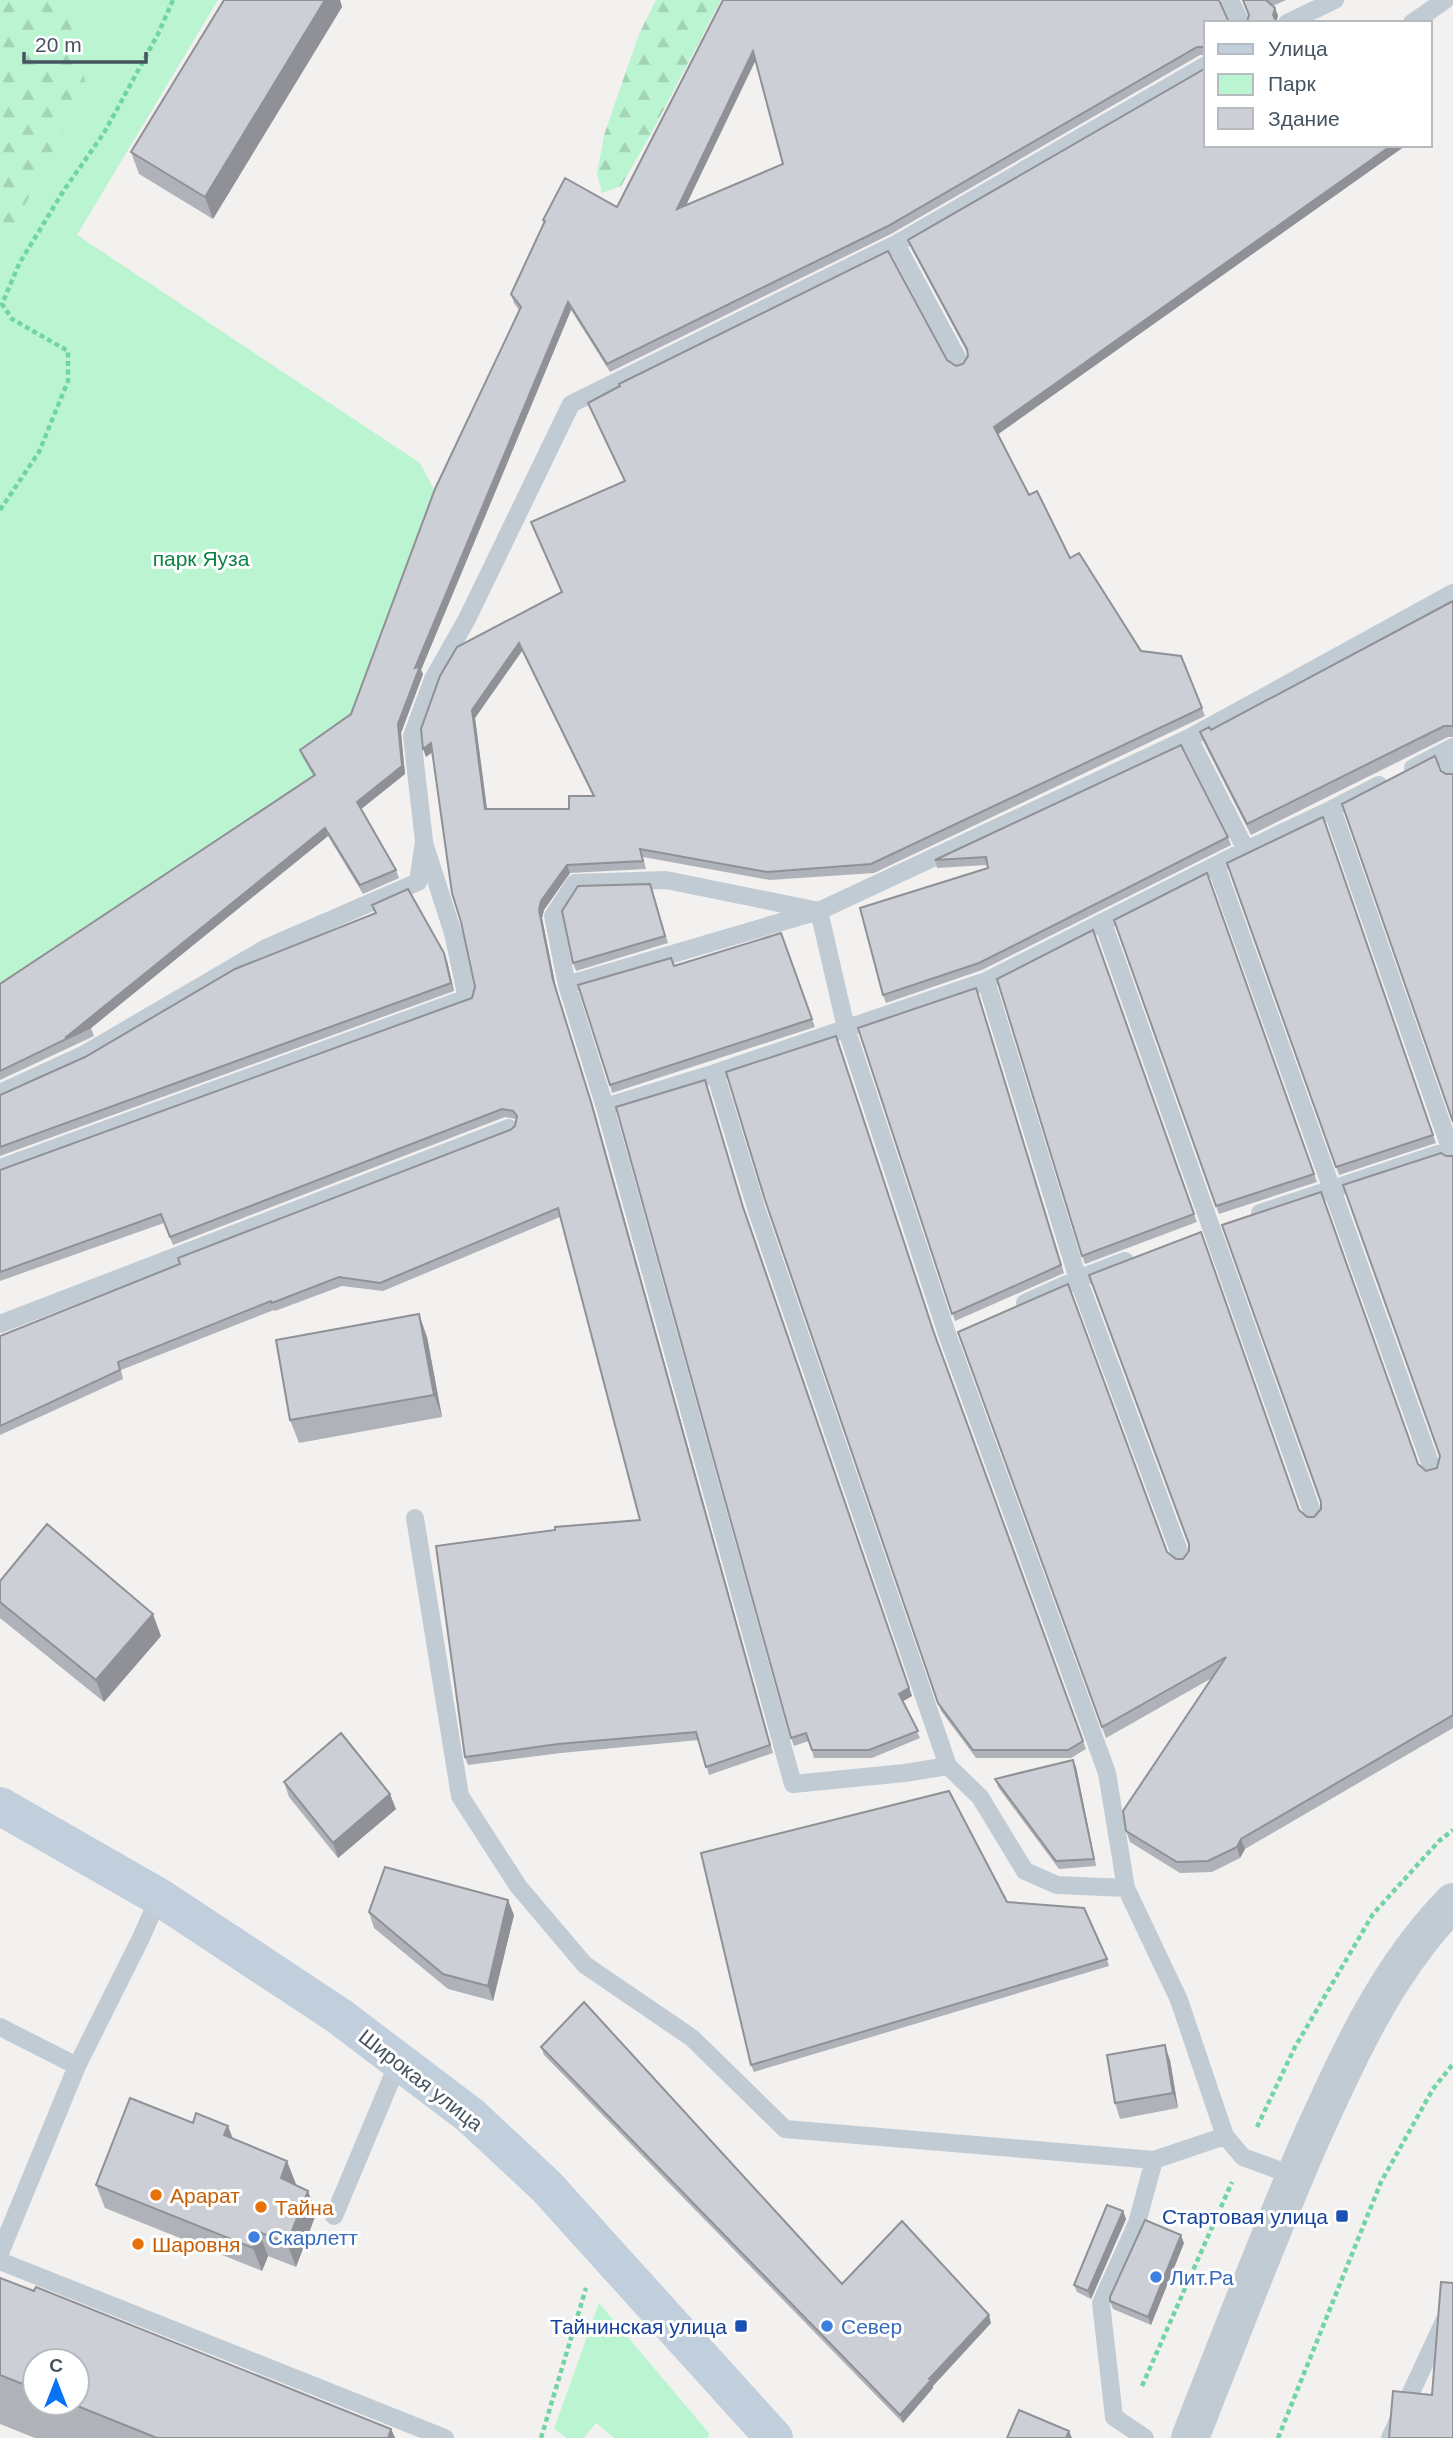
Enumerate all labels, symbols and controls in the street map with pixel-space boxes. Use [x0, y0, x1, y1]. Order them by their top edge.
scale bar [24, 21, 147, 65]
legend [1204, 21, 1432, 147]
text: 20 m [35, 33, 82, 56]
text: Улица [1268, 37, 1328, 60]
text: Парк [1268, 72, 1316, 95]
text: Здание [1268, 107, 1340, 130]
park label: парк Яуза [153, 547, 250, 570]
street label: Широкая улица [355, 2025, 488, 2136]
place label: Арарат [170, 2184, 240, 2207]
marker: Арарат [148, 2187, 164, 2203]
place label: Тайна [275, 2196, 334, 2219]
marker: Тайна [253, 2199, 269, 2215]
place label: Стартовая улица [1162, 2205, 1328, 2228]
marker: Стартовая улица [1334, 2208, 1350, 2224]
place label: Скарлетт [268, 2226, 358, 2249]
marker: Скарлетт [246, 2229, 262, 2245]
place label: Шаровня [152, 2233, 240, 2256]
marker: Шаровня [130, 2236, 146, 2252]
place label: Лит.Ра [1170, 2266, 1234, 2289]
marker: Лит.Ра [1148, 2269, 1164, 2285]
place label: Тайнинская улица [550, 2315, 727, 2338]
place label: Север [841, 2315, 902, 2338]
marker: Тайнинская улица [733, 2318, 749, 2334]
marker: Север [819, 2318, 835, 2334]
north arrow [21, 2347, 91, 2417]
text: С [49, 2355, 63, 2376]

